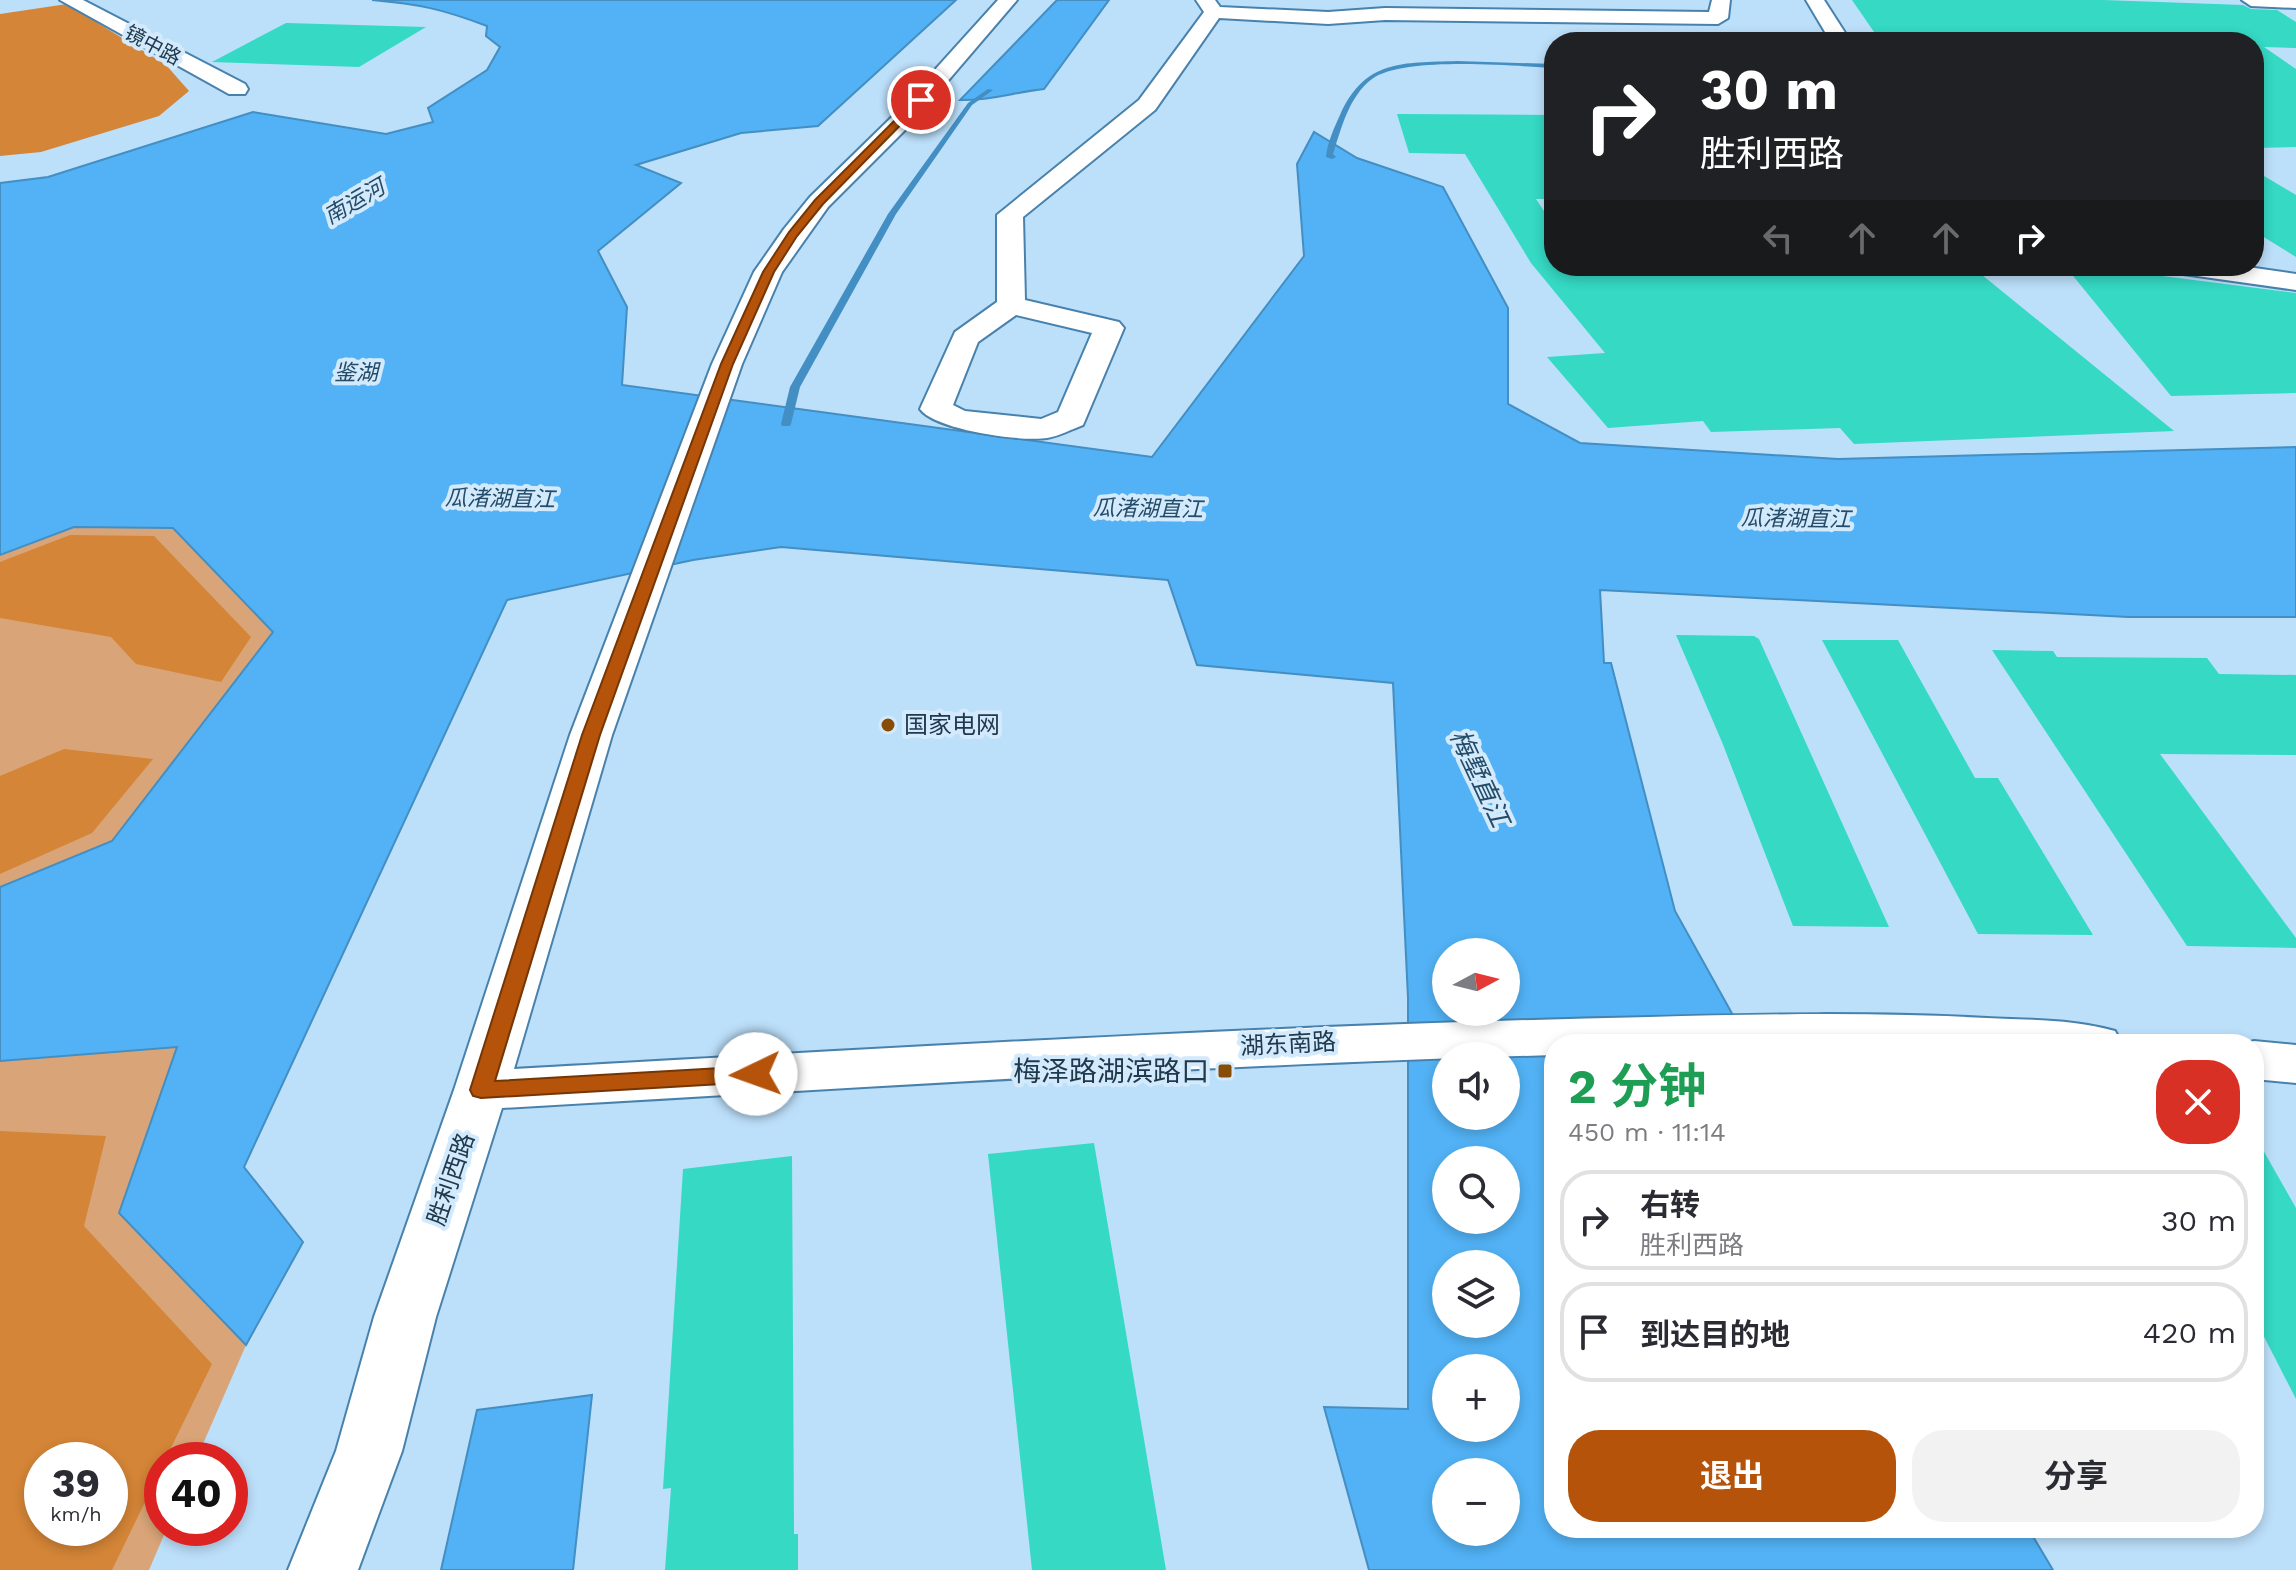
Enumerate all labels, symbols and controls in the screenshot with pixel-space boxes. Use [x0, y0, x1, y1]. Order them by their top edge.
street label: 镜中路 [121, 20, 185, 70]
text: 30 m [1700, 57, 1838, 123]
icon: right [1568, 64, 1672, 168]
pin [887, 66, 955, 134]
icon: arrive [899, 78, 943, 122]
text: 胜利西路 [1700, 133, 1844, 175]
water label: 南运河 [319, 172, 393, 229]
icon: left [1756, 216, 1800, 260]
icon: ahead [1840, 216, 1884, 260]
icon: ahead [1924, 216, 1968, 260]
icon: right [2008, 216, 2052, 260]
water label: 鉴湖 [334, 360, 381, 385]
water label: 瓜渚湖直江 [445, 485, 557, 512]
water label: 瓜渚湖直江 [1093, 495, 1205, 522]
water label: 瓜渚湖直江 [1741, 505, 1853, 532]
place label: 国家电网 [904, 711, 1000, 739]
marker: 国家电网 [879, 716, 897, 734]
water label: 梅墅直江 [1444, 725, 1517, 834]
north arrow [1432, 938, 1520, 1026]
map controls [1432, 938, 1520, 1546]
street label: 湖东南路 [1239, 1028, 1337, 1060]
position arrow [714, 1032, 798, 1116]
button: sound [1432, 1042, 1520, 1130]
place label: 梅泽路湖滨路口 [1013, 1055, 1209, 1088]
text: 2 分钟 [1568, 1058, 1706, 1115]
button: close [2156, 1060, 2240, 1144]
marker: 梅泽路湖滨路口 [1216, 1062, 1234, 1080]
text: 450 m · 11:14 [1568, 1117, 1726, 1147]
street label: 胜利西路 [422, 1129, 480, 1229]
button: search [1432, 1146, 1520, 1234]
text: 右转 [1640, 1187, 1700, 1222]
icon: right [1572, 1198, 1616, 1242]
text: 30 m [2161, 1203, 2236, 1238]
text: 胜利西路 [1640, 1230, 1744, 1260]
button: layers [1432, 1250, 1520, 1338]
icon: arrive [1572, 1310, 1616, 1354]
text: 420 m [2143, 1315, 2236, 1350]
text: 到达目的地 [1640, 1317, 1790, 1352]
button: + [1432, 1354, 1520, 1442]
button: 退出 [1568, 1430, 1896, 1522]
button: 分享 [1912, 1430, 2240, 1522]
speed limit sign: 40 [144, 1442, 248, 1546]
button: − [1432, 1458, 1520, 1546]
text: 39 [52, 1460, 100, 1507]
text: km/h [50, 1502, 102, 1526]

